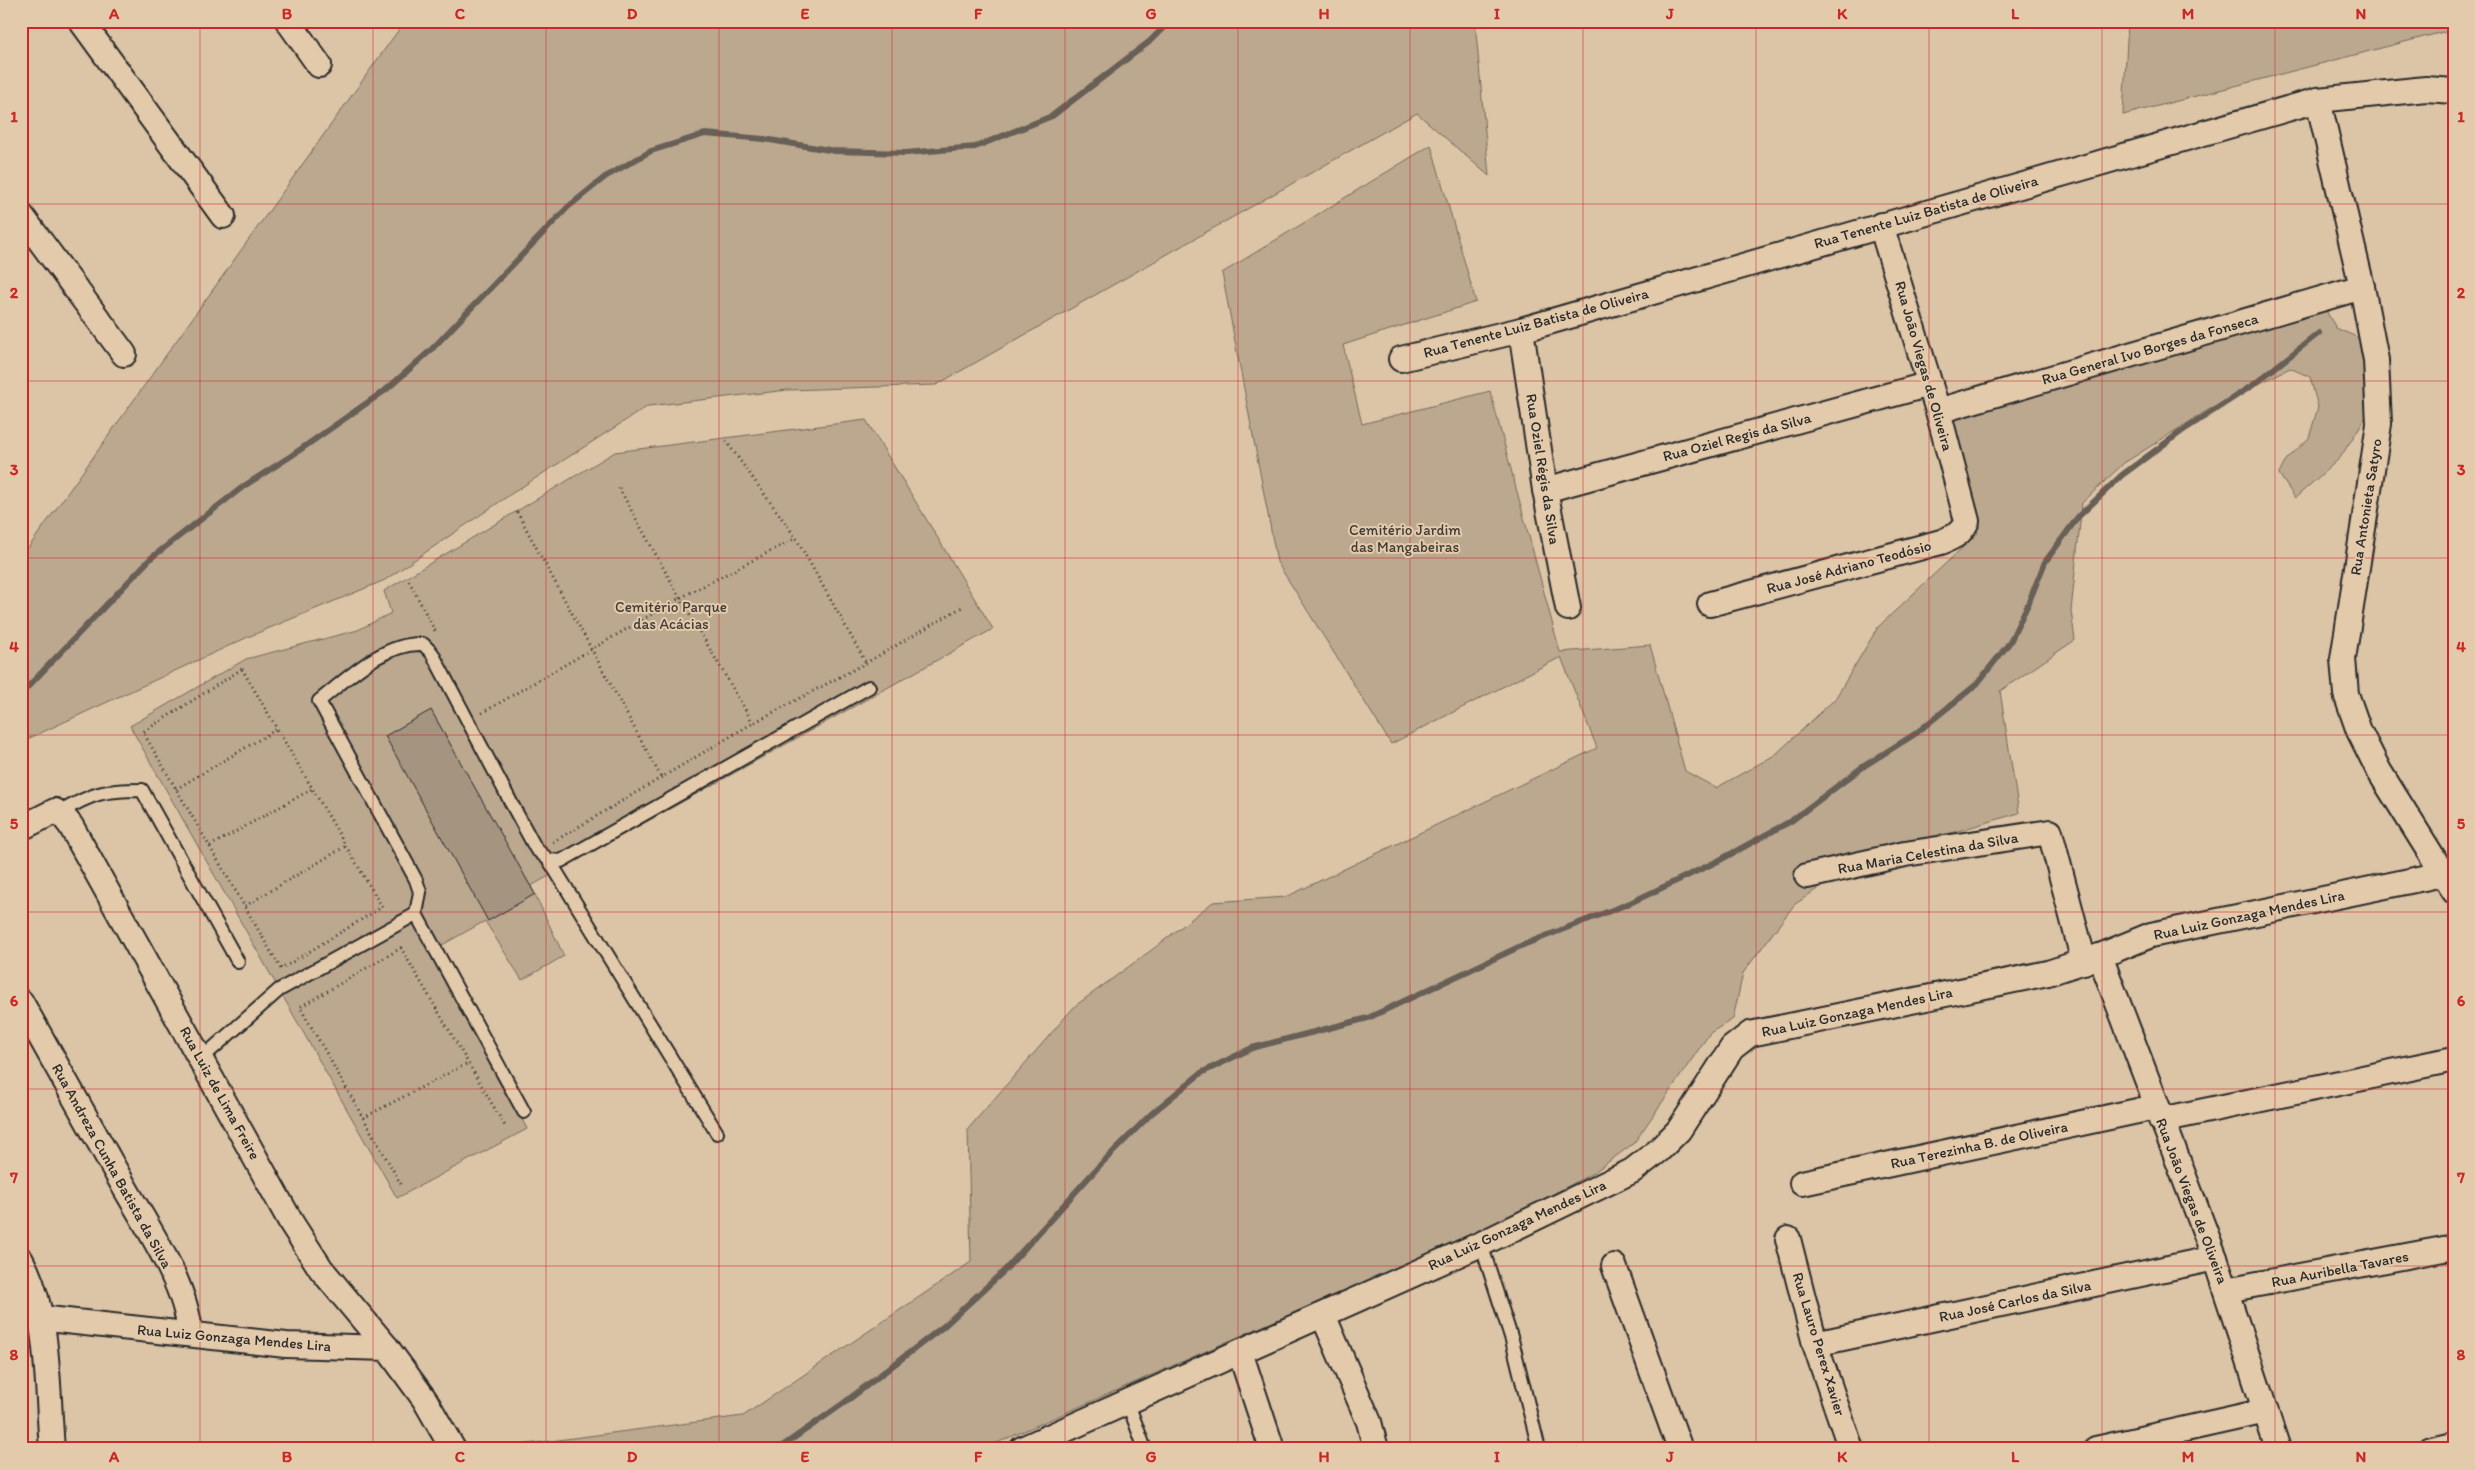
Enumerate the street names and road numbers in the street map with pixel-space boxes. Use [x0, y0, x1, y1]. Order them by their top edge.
street label: Rua Tenente Luiz Batista de Oliveira [1812, 171, 2040, 253]
street label: Rua João Viegas de Oliveira [1891, 279, 1957, 453]
street label: Rua Tenente Luiz Batista de Oliveira [1421, 284, 1651, 362]
street label: Rua General Ivo Borges da Fonseca [2040, 309, 2261, 389]
street label: Rua Oziel Régis da Silva [1522, 392, 1564, 546]
street label: Rua Oziel Regis da Silva [1661, 408, 1813, 465]
street label: Rua Antonieta Satyro [2346, 437, 2386, 577]
street label: Rua José Adriano Teodósio [1765, 536, 1933, 598]
street label: Rua Maria Celestina da Silva [1836, 828, 2020, 878]
street label: Rua Luiz Gonzaga Mendes Lira [2152, 886, 2347, 944]
street label: Rua Luiz Gonzaga Mendes Lira [1760, 983, 1955, 1041]
street label: Rua Luiz de Lima Freire [176, 1023, 264, 1163]
street label: Rua Andreza Cunha Batista da Silva [48, 1060, 176, 1272]
street label: Rua João Viegas de Oliveira [2152, 1115, 2232, 1287]
street label: Rua Terezinha B. de Oliveira [1889, 1117, 2070, 1173]
street label: Rua Luiz Gonzaga Mendes Lira [1425, 1175, 1610, 1274]
street label: Rua Auribella Tavares [2270, 1247, 2410, 1291]
street label: Rua Lauro Perex Xavier [1789, 1270, 1849, 1418]
street label: Rua José Carlos da Silva [1937, 1276, 2093, 1326]
street label: Rua Luiz Gonzaga Mendes Lira [136, 1321, 332, 1355]

